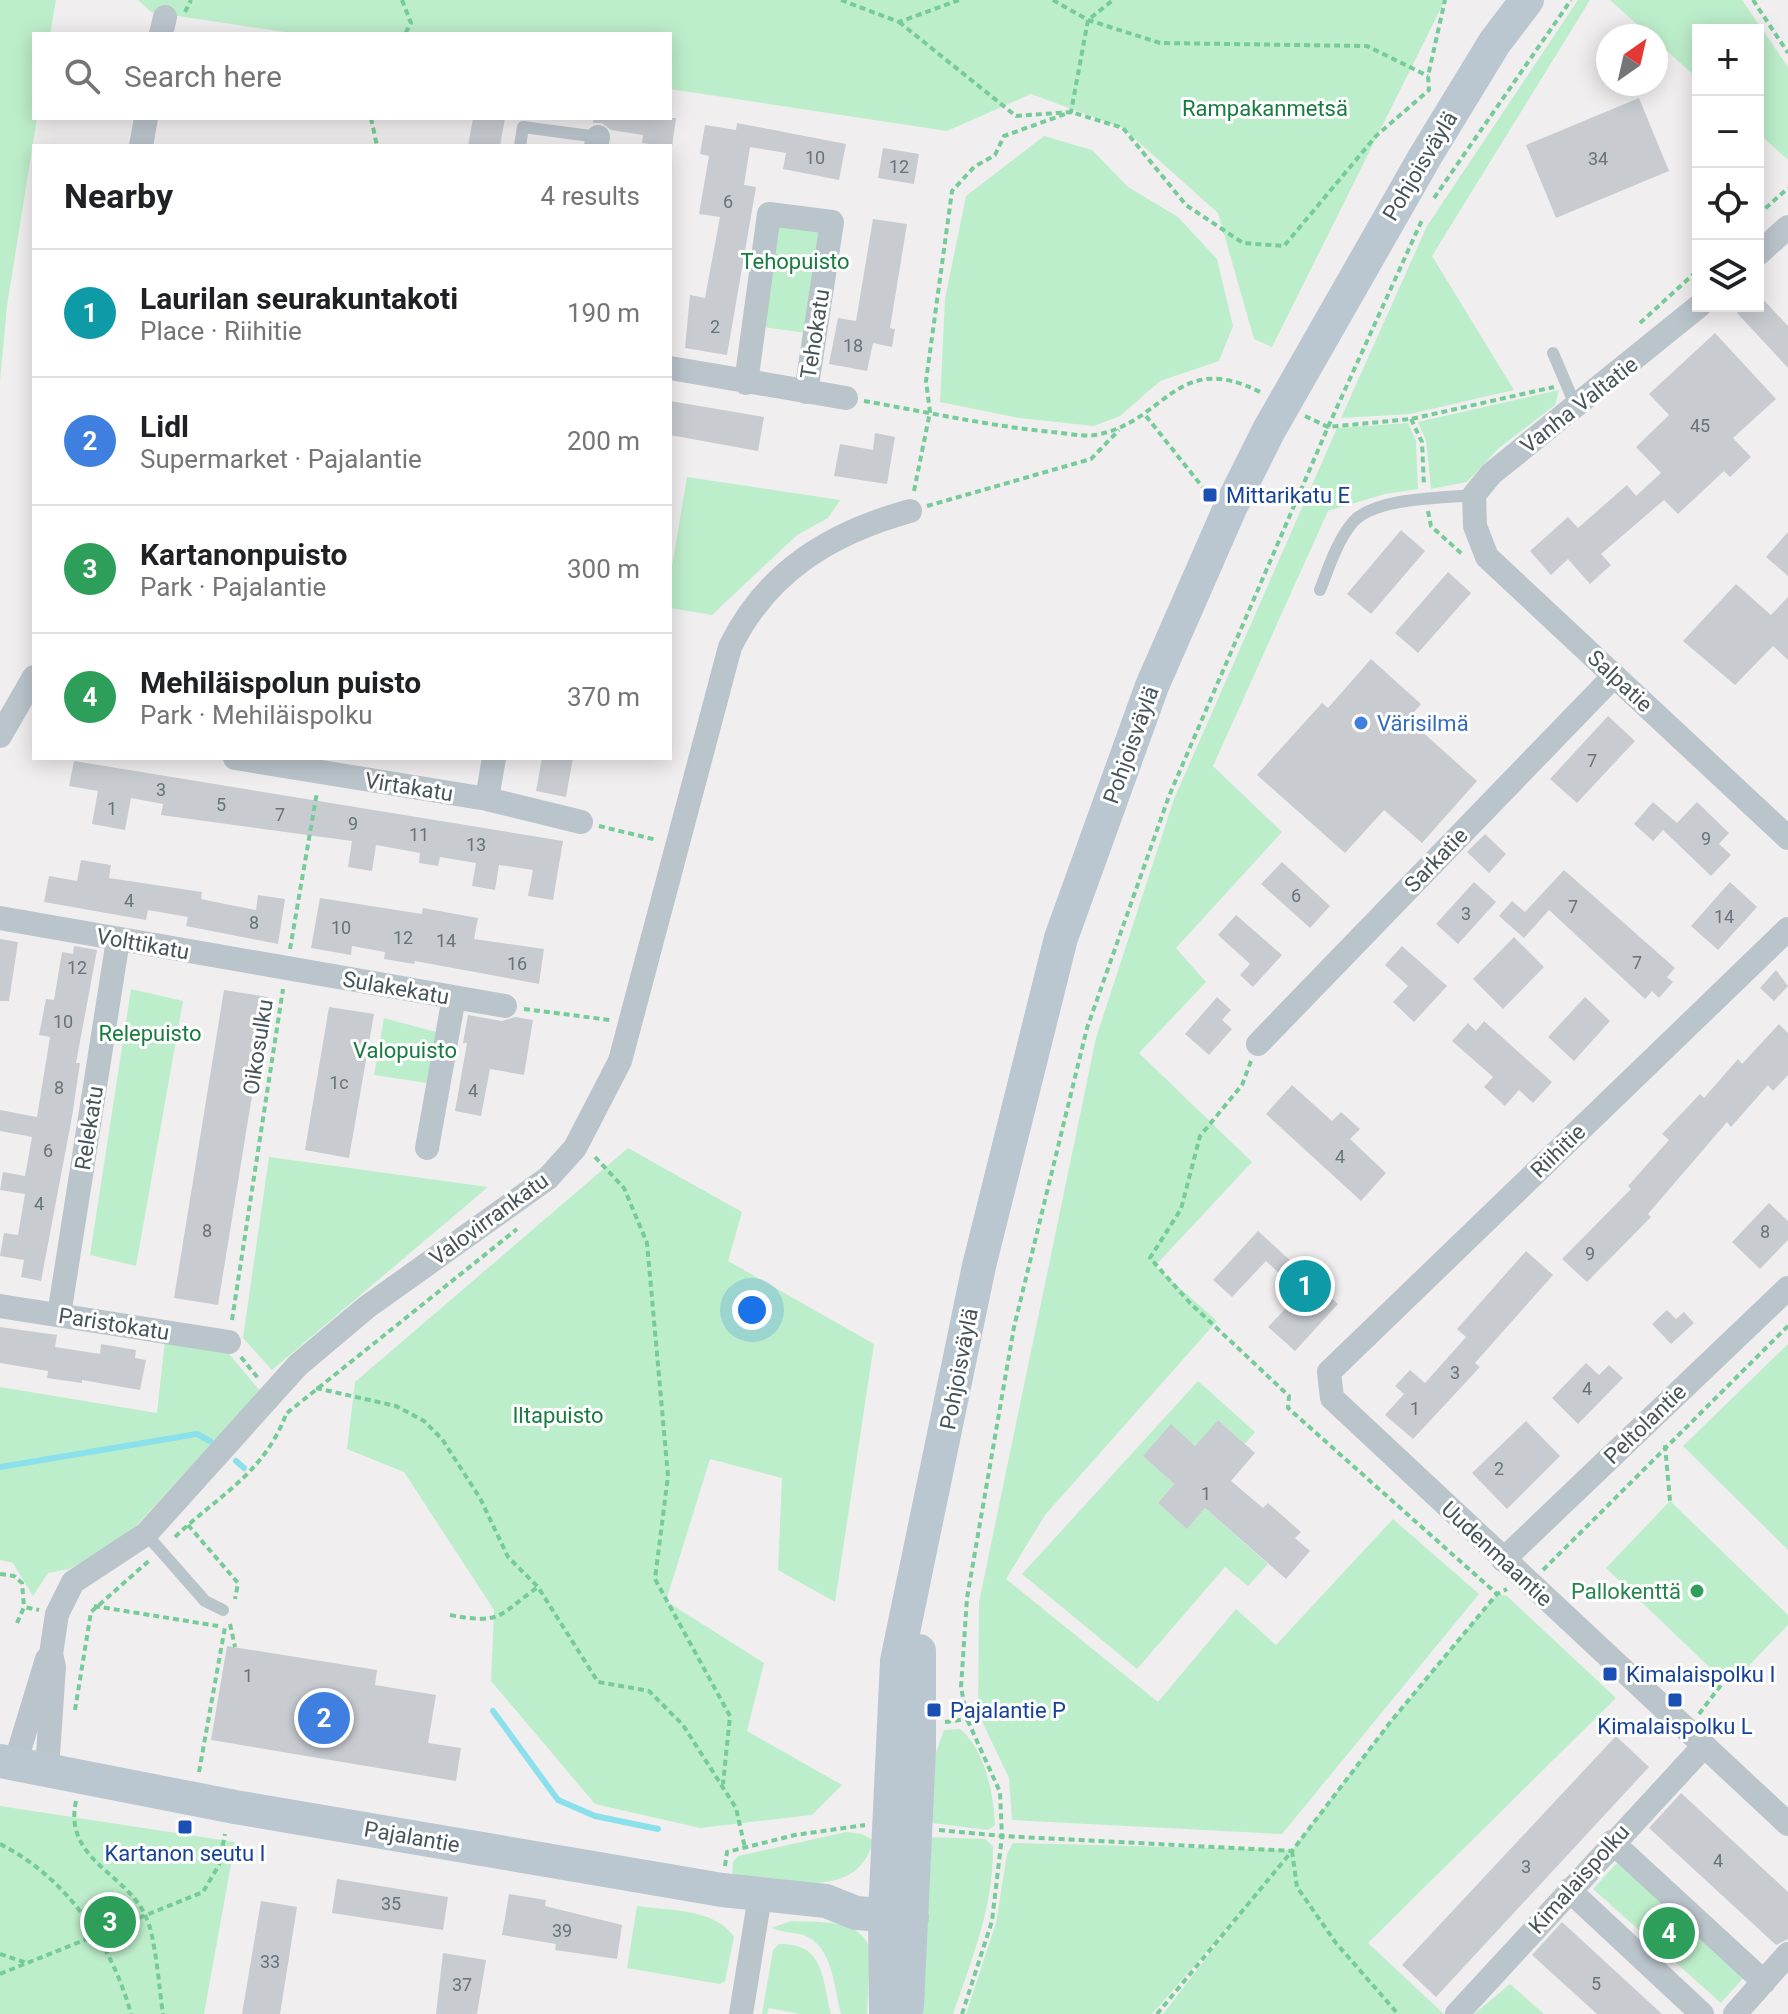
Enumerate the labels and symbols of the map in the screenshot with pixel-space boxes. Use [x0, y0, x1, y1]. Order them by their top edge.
north arrow [1596, 24, 1668, 96]
park label: Rampakanmetsä [1182, 96, 1348, 121]
street label: Pohjoisväylä [1378, 107, 1462, 225]
house number: 10 [805, 147, 825, 168]
house number: 34 [1588, 148, 1608, 169]
house number: 12 [889, 156, 909, 177]
house number: 6 [723, 191, 733, 212]
park label: Tehopuisto [740, 249, 850, 274]
street label: Tehokatu [796, 287, 834, 381]
house number: 2 [710, 316, 720, 337]
house number: 18 [843, 335, 863, 356]
street label: Vanha Valtatie [1516, 352, 1642, 458]
house number: 45 [1690, 415, 1710, 436]
place label: Mittarikatu E [1226, 483, 1350, 508]
marker: Mittarikatu E [1201, 486, 1219, 504]
street label: Salpatie [1583, 645, 1657, 717]
street label: Pohjoisväylä [1098, 683, 1164, 807]
place label: Värisilmä [1377, 711, 1469, 736]
marker: Värisilmä [1352, 714, 1370, 732]
house number: 7 [1587, 750, 1597, 771]
street label: Virtakatu [363, 768, 455, 806]
house number: 3 [156, 779, 166, 800]
house number: 5 [216, 794, 226, 815]
house number: 1 [107, 798, 117, 819]
house number: 7 [275, 804, 285, 825]
house number: 9 [348, 813, 358, 834]
street label: Sarkatie [1399, 823, 1473, 897]
house number: 11 [409, 824, 429, 845]
house number: 9 [1701, 828, 1711, 849]
house number: 13 [466, 834, 486, 855]
house number: 6 [1291, 885, 1301, 906]
house number: 4 [124, 890, 134, 911]
house number: 7 [1568, 896, 1578, 917]
house number: 3 [1461, 903, 1471, 924]
house number: 14 [1714, 906, 1734, 927]
house number: 8 [249, 912, 259, 933]
house number: 10 [331, 917, 351, 938]
street label: Volttikatu [95, 924, 191, 964]
house number: 12 [393, 927, 413, 948]
house number: 14 [436, 930, 456, 951]
house number: 7 [1632, 952, 1642, 973]
house number: 16 [507, 953, 527, 974]
house number: 12 [67, 957, 87, 978]
street label: Sulakekatu [341, 966, 451, 1010]
street label: Oikosulku [238, 997, 278, 1097]
house number: 10 [53, 1011, 73, 1032]
park label: Relepuisto [99, 1021, 201, 1046]
park label: Valopuisto [353, 1038, 457, 1063]
house number: 1c [329, 1072, 349, 1093]
house number: 8 [54, 1077, 64, 1098]
house number: 4 [468, 1080, 478, 1101]
street label: Relekatu [70, 1084, 108, 1172]
street label: Riihitie [1526, 1119, 1590, 1183]
house number: 6 [43, 1140, 53, 1161]
house number: 4 [1335, 1146, 1345, 1167]
street label: Valovirrankatu [425, 1168, 553, 1270]
house number: 4 [34, 1193, 44, 1214]
house number: 8 [202, 1220, 212, 1241]
house number: 8 [1760, 1221, 1770, 1242]
house number: 9 [1585, 1243, 1595, 1264]
pin: 1 [1279, 1256, 1331, 1316]
your location [732, 1290, 772, 1330]
street label: Paristokatu [57, 1303, 171, 1345]
street label: Pohjoisväylä [935, 1306, 983, 1432]
house number: 3 [1450, 1362, 1460, 1383]
house number: 4 [1582, 1378, 1592, 1399]
street label: Peltolantie [1599, 1379, 1691, 1469]
house number: 1 [1410, 1398, 1420, 1419]
park label: Iltapuisto [512, 1403, 604, 1428]
house number: 2 [1494, 1458, 1504, 1479]
house number: 1 [1201, 1483, 1211, 1504]
street label: Uudenmaantie [1436, 1496, 1558, 1612]
place label: Pallokenttä [1571, 1579, 1681, 1604]
marker: Pallokenttä [1688, 1582, 1706, 1600]
place label: Kimalaispolku I [1626, 1662, 1775, 1687]
house number: 1 [243, 1665, 253, 1686]
marker: Kimalaispolku I [1601, 1665, 1619, 1683]
pin: 2 [298, 1688, 350, 1748]
marker: Kimalaispolku L [1666, 1691, 1684, 1709]
place label: Pajalantie P [950, 1698, 1066, 1723]
marker: Pajalantie P [925, 1701, 943, 1719]
place label: Kimalaispolku L [1597, 1714, 1753, 1739]
street label: Pajalantie [362, 1816, 462, 1858]
marker: Kartanon seutu I [176, 1818, 194, 1836]
street label: Kimalaispolku [1524, 1819, 1634, 1939]
place label: Kartanon seutu I [104, 1841, 266, 1866]
house number: 4 [1713, 1850, 1723, 1871]
house number: 3 [1521, 1856, 1531, 1877]
pin: 3 [84, 1892, 136, 1952]
house number: 35 [381, 1893, 401, 1914]
pin: 4 [1643, 1903, 1695, 1963]
house number: 39 [552, 1920, 572, 1941]
house number: 33 [260, 1951, 280, 1972]
house number: 5 [1591, 1973, 1601, 1994]
house number: 37 [452, 1974, 472, 1995]

